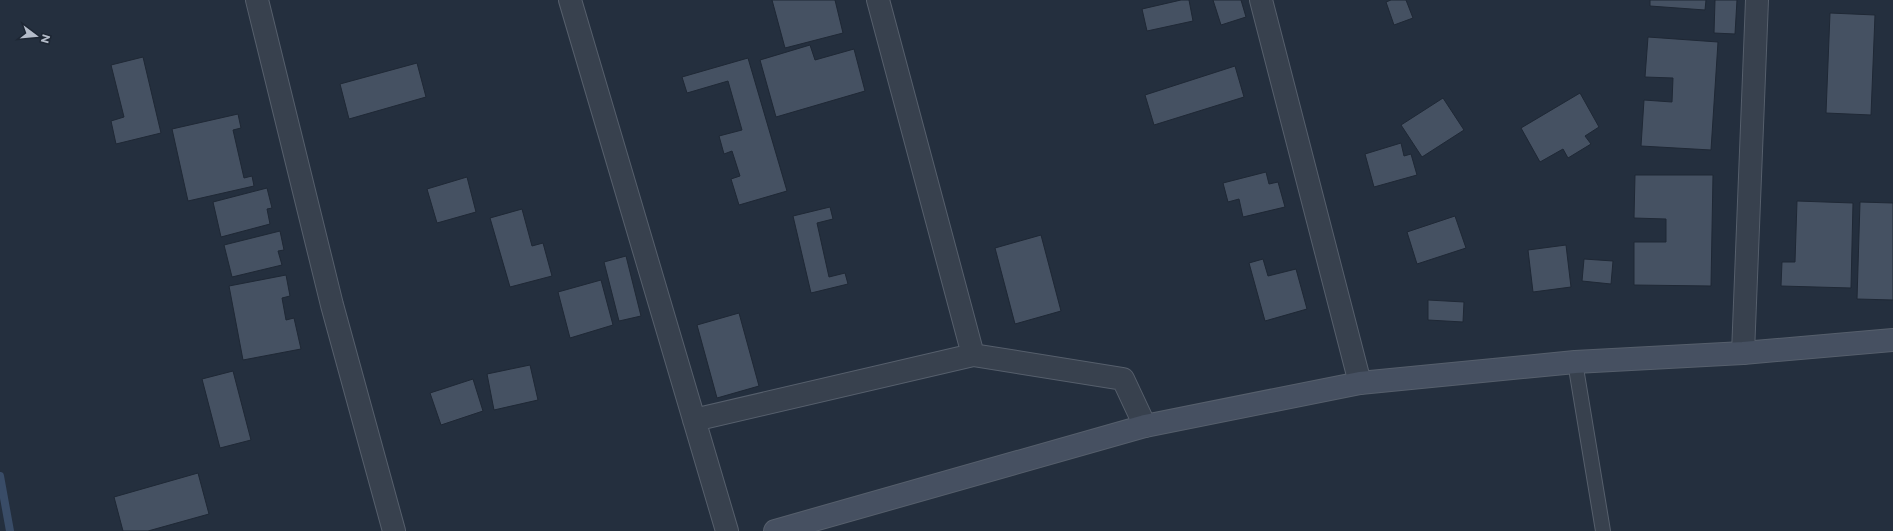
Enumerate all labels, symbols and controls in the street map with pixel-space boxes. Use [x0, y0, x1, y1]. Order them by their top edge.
north arrow [16, 16, 56, 56]
text: N [38, 33, 54, 45]

